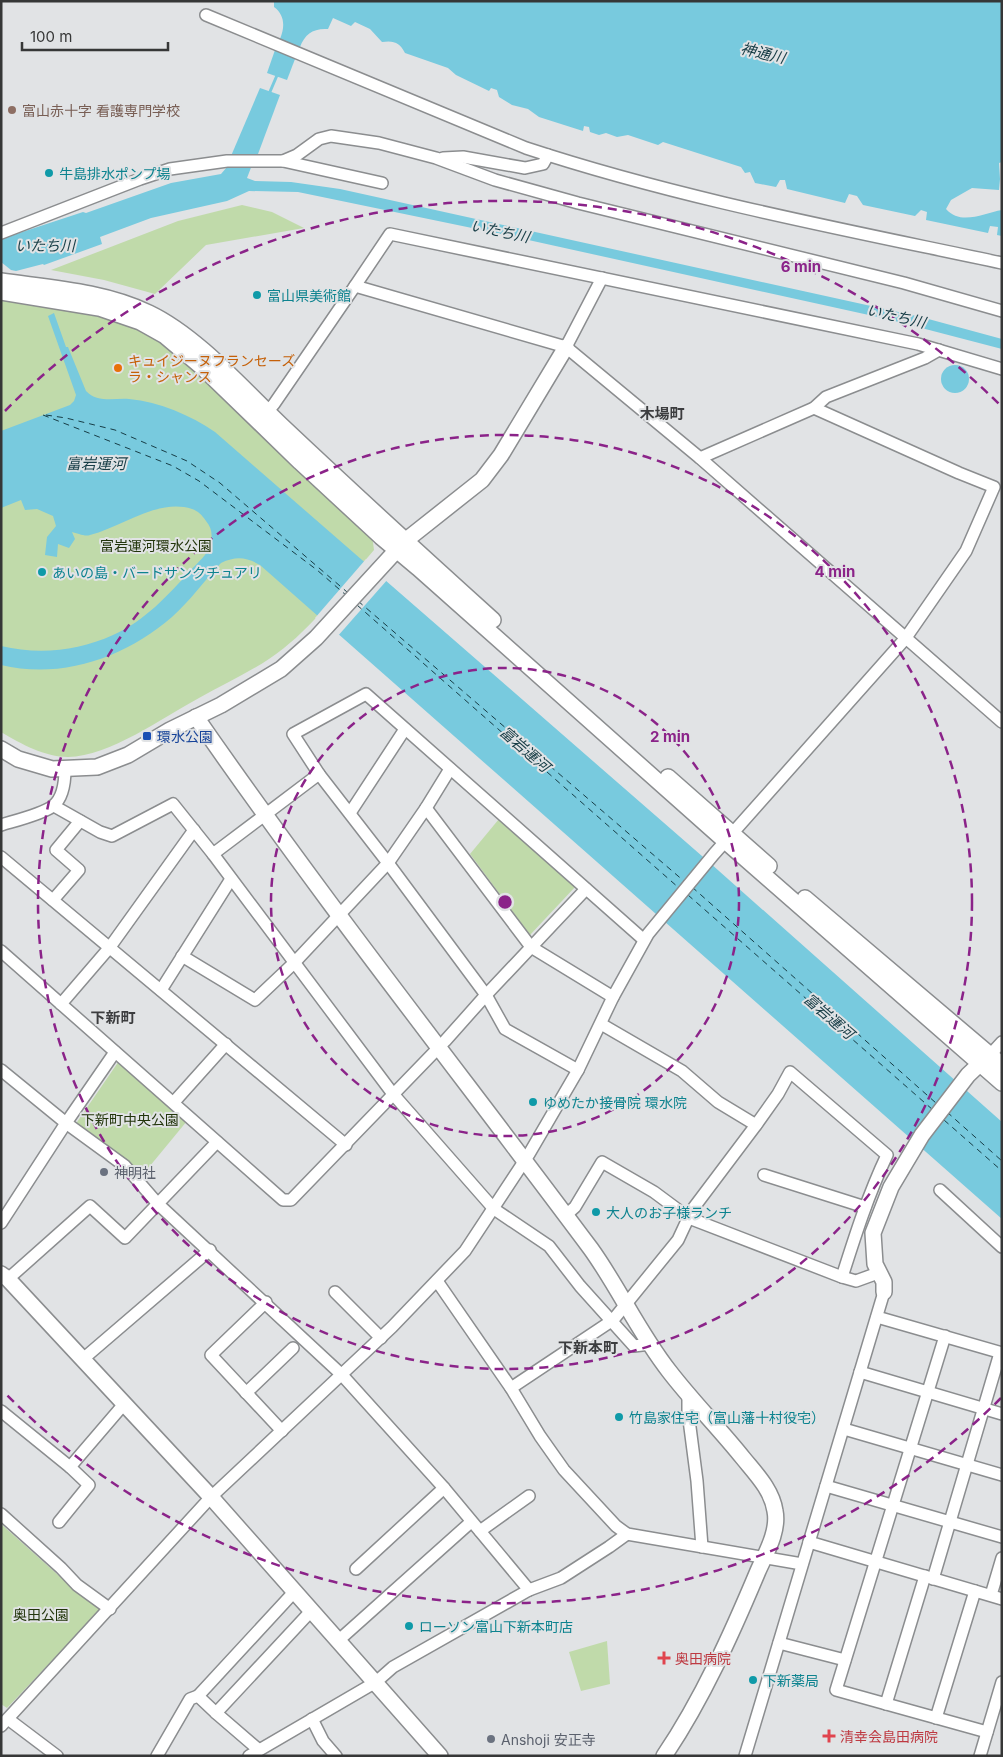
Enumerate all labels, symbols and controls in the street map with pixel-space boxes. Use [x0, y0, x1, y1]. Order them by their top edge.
scale bar [22, 20, 169, 52]
text: 100 m [30, 27, 72, 46]
water label: 神通川 [739, 39, 789, 68]
place label: 富山赤十字 看護専門学校 [22, 102, 180, 119]
marker: 富山赤十字 看護専門学校 [6, 104, 18, 116]
place label: 牛島排水ポンプ場 [59, 165, 171, 182]
marker: 牛島排水ポンプ場 [43, 167, 55, 179]
water label: いたち川 [469, 215, 533, 247]
water label: いたち川 [15, 236, 77, 255]
text: 6 min [781, 257, 821, 276]
place label: 富山県美術館 [267, 287, 351, 304]
marker: 富山県美術館 [251, 289, 263, 301]
water label: いたち川 [865, 300, 929, 332]
place label: キュイジーヌフランセーズ ラ・シャンス [128, 352, 295, 385]
marker: キュイジーヌフランセーズ ラ・シャンス [112, 362, 124, 374]
district label: 木場町 [639, 404, 685, 423]
water label: 富岩運河 [66, 454, 129, 473]
park label: 富岩運河環水公園 [100, 537, 212, 554]
text: 4 min [815, 562, 855, 581]
place label: あいの島・バードサンクチュアリ [52, 564, 262, 581]
marker: あいの島・バードサンクチュアリ [36, 566, 48, 578]
water label: 富岩運河 [496, 722, 556, 778]
text: 2 min [650, 727, 690, 746]
place label: 環水公園 [157, 728, 213, 745]
marker: 環水公園 [141, 730, 153, 742]
centre of rings [496, 893, 514, 911]
water label: 富岩運河 [800, 989, 860, 1045]
district label: 下新町 [90, 1008, 136, 1027]
place label: ゆめたか接骨院 環水院 [543, 1094, 687, 1111]
marker: ゆめたか接骨院 環水院 [527, 1096, 539, 1108]
park label: 下新町中央公園 [81, 1111, 179, 1128]
place label: 神明社 [114, 1164, 156, 1181]
marker: 神明社 [98, 1166, 110, 1178]
place label: 大人のお子様ランチ [606, 1204, 732, 1221]
marker: 大人のお子様ランチ [590, 1206, 602, 1218]
district label: 下新本町 [558, 1338, 618, 1357]
place label: 竹島家住宅（富山藩十村役宅） [629, 1409, 825, 1426]
marker: 竹島家住宅（富山藩十村役宅） [613, 1411, 625, 1423]
park label: 奥田公園 [13, 1606, 69, 1623]
place label: ローソン富山下新本町店 [419, 1618, 573, 1635]
marker: ローソン富山下新本町店 [403, 1620, 415, 1632]
place label: 奥田病院 [675, 1650, 731, 1667]
marker: 奥田病院 [657, 1651, 671, 1665]
place label: 下新薬局 [763, 1672, 819, 1689]
marker: 下新薬局 [747, 1674, 759, 1686]
place label: 清幸会島田病院 [840, 1728, 938, 1745]
marker: 清幸会島田病院 [822, 1729, 836, 1743]
place label: Anshoji 安正寺 [501, 1731, 596, 1748]
marker: Anshoji 安正寺 [485, 1733, 497, 1745]

